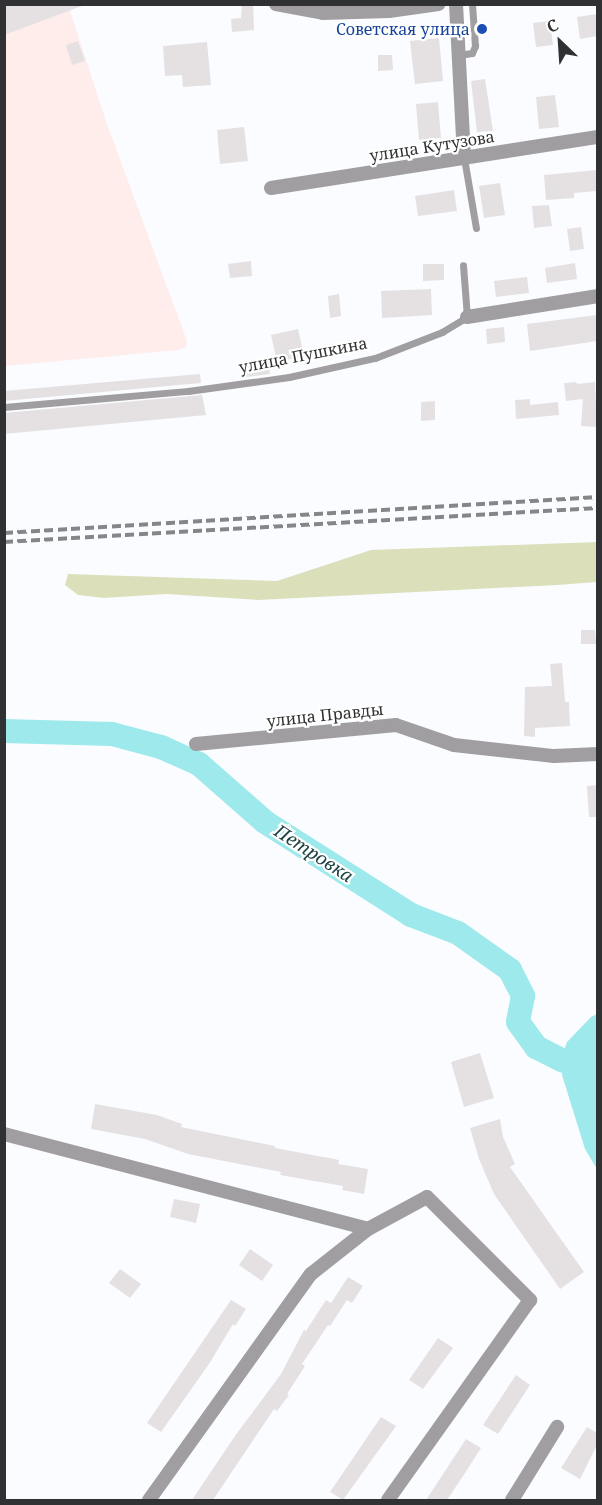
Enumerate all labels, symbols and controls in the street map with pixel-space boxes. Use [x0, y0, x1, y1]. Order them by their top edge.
north arrow [530, 12, 590, 72]
text: С [543, 13, 562, 38]
place label: Советская улица [336, 19, 470, 39]
marker: Советская улица [475, 22, 489, 36]
street label: улица Кутузова [368, 127, 496, 165]
street label: улица Пушкина [237, 333, 369, 377]
street label: улица Правды [266, 699, 384, 731]
water label: Петровка [271, 820, 357, 886]

